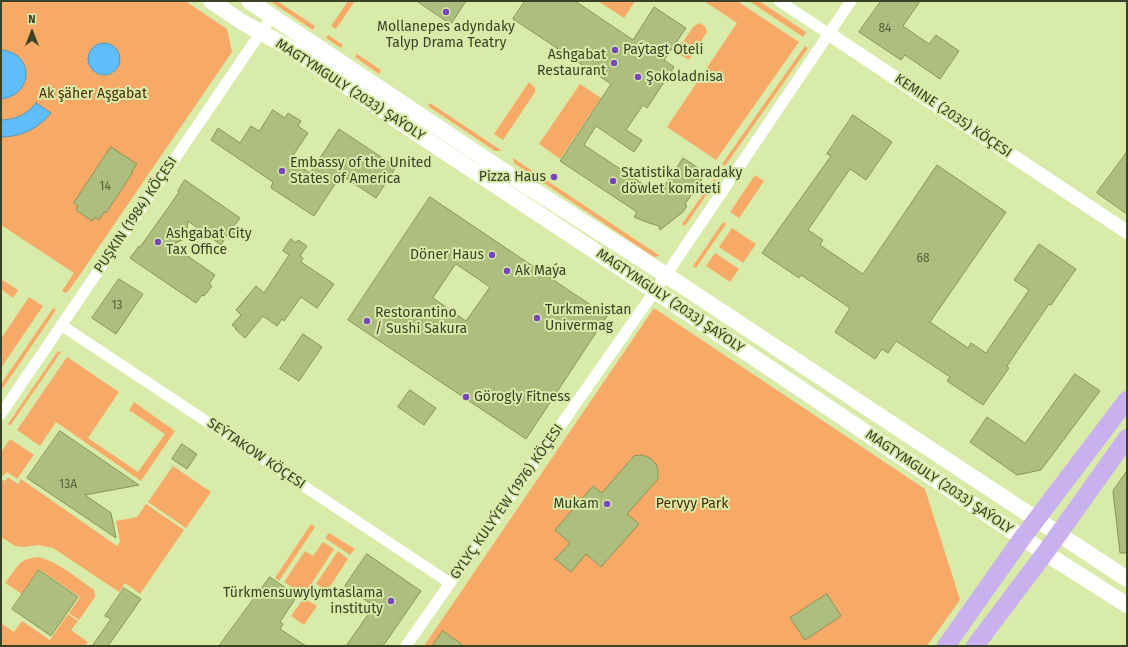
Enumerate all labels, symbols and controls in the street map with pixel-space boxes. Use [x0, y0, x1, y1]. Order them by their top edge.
marker: Mollanepes adyndaky Talyp Drama Teatry [441, 7, 451, 17]
north arrow [12, 12, 52, 52]
text: N [28, 13, 36, 26]
place label: Mollanepes adyndaky Talyp Drama Teatry [377, 19, 515, 52]
house number: 84 [879, 22, 891, 36]
street label: MAGTYMGULY (2033) ŞAÝOLY [272, 35, 428, 145]
place label: Paýtagt Oteli [623, 42, 703, 58]
marker: Paýtagt Oteli [610, 45, 620, 55]
place label: Ashgabat Restaurant [537, 47, 606, 80]
marker: Ashgabat Restaurant [609, 58, 619, 68]
place label: Şokoladnisa [646, 69, 723, 85]
street label: KEMINE (2035) KÖÇESI [891, 71, 1015, 161]
marker: Şokoladnisa [633, 72, 643, 82]
park label: Ak şäher Aşgabat [39, 86, 147, 102]
street label: PUŞKIN (1984) KÖÇESI [91, 154, 181, 276]
place label: Embassy of the United States of America [290, 155, 432, 188]
place label: Statistika baradaky döwlet komiteti [621, 165, 742, 198]
marker: Embassy of the United States of America [277, 166, 287, 176]
place label: Pizza Haus [479, 169, 546, 185]
marker: Pizza Haus [549, 172, 559, 182]
marker: Statistika baradaky döwlet komiteti [608, 176, 618, 186]
house number: 14 [99, 180, 111, 194]
place label: Ashgabat City Tax Office [166, 226, 252, 258]
marker: Ashgabat City Tax Office [153, 237, 163, 247]
street label: MAGTYMGULY (2033) ŞAÝOLY [593, 245, 747, 357]
place label: Döner Haus [410, 247, 484, 263]
marker: Döner Haus [487, 250, 497, 260]
house number: 68 [916, 252, 930, 266]
place label: Ak Maýa [515, 263, 566, 279]
marker: Ak Maýa [502, 266, 512, 276]
house number: 13 [111, 299, 123, 313]
place label: Turkmenistan Univermag [545, 302, 631, 334]
place label: Restorantino / Sushi Sakura [375, 305, 467, 338]
marker: Turkmenistan Univermag [532, 313, 542, 323]
marker: Restorantino / Sushi Sakura [362, 316, 372, 326]
place label: Görogly Fitness [474, 389, 570, 405]
marker: Görogly Fitness [461, 392, 471, 402]
street label: SEÝTAKOW KÖÇESI [204, 415, 308, 493]
street label: GYLYÇ KULYÝEW (1976) KÖÇESI [447, 421, 567, 583]
street label: MAGTYMGULY (2033) ŞAÝOLY [862, 426, 1016, 538]
house number: 13A [59, 478, 77, 492]
place label: Mukam [553, 496, 599, 512]
park label: Pervyy Park [656, 496, 728, 512]
marker: Mukam [602, 499, 612, 509]
place label: Türkmensuwylymtaslama instituty [223, 585, 383, 618]
marker: Türkmensuwylymtaslama instituty [386, 596, 396, 606]

